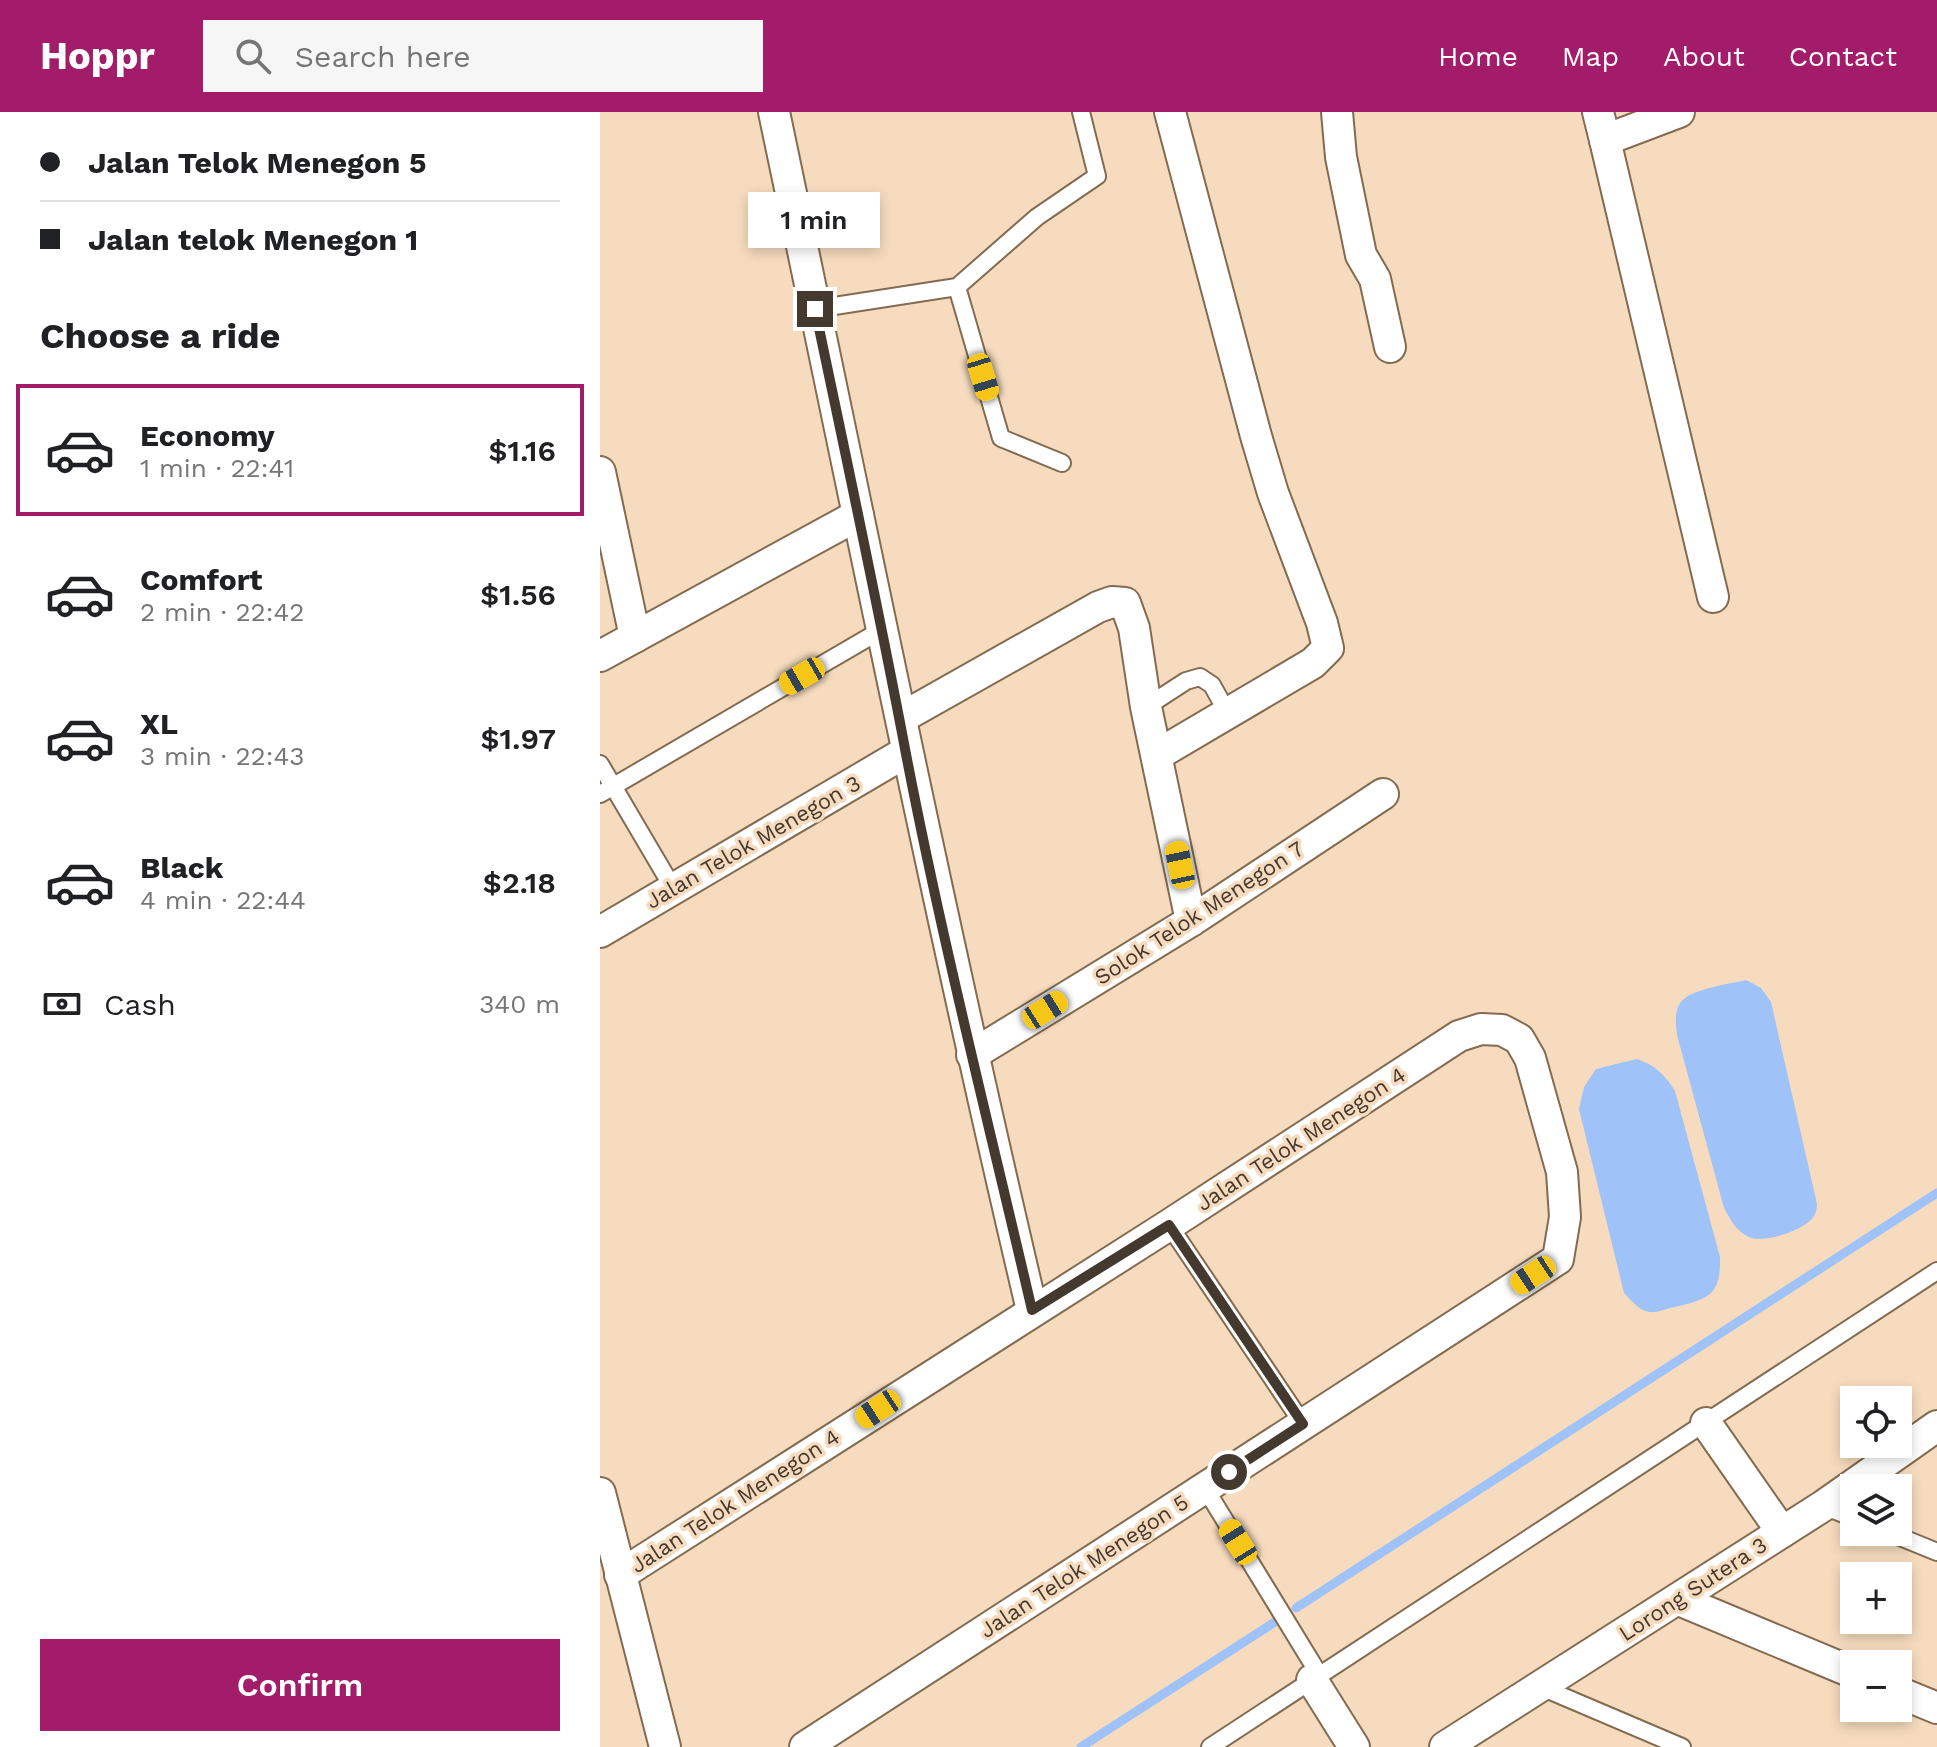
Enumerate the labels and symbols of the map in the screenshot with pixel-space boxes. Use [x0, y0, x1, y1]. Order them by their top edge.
callout: 1 min [749, 193, 881, 249]
route end [797, 291, 833, 327]
car [965, 351, 1001, 403]
car [775, 654, 829, 698]
street label: Jalan Telok Menegon 3 [641, 770, 865, 914]
street label: Solok Telok Menegon 7 [1090, 836, 1308, 990]
car [1163, 839, 1197, 891]
car [1018, 987, 1072, 1033]
street label: Jalan Telok Menegon 4 [1192, 1062, 1410, 1216]
car [1506, 1252, 1560, 1298]
car [851, 1386, 905, 1432]
street label: Jalan Telok Menegon 4 [626, 1424, 844, 1578]
route start [1211, 1454, 1247, 1490]
street label: Jalan Telok Menegon 5 [975, 1489, 1193, 1643]
car [1215, 1515, 1261, 1569]
street label: Lorong Sutera 3 [1614, 1532, 1772, 1646]

